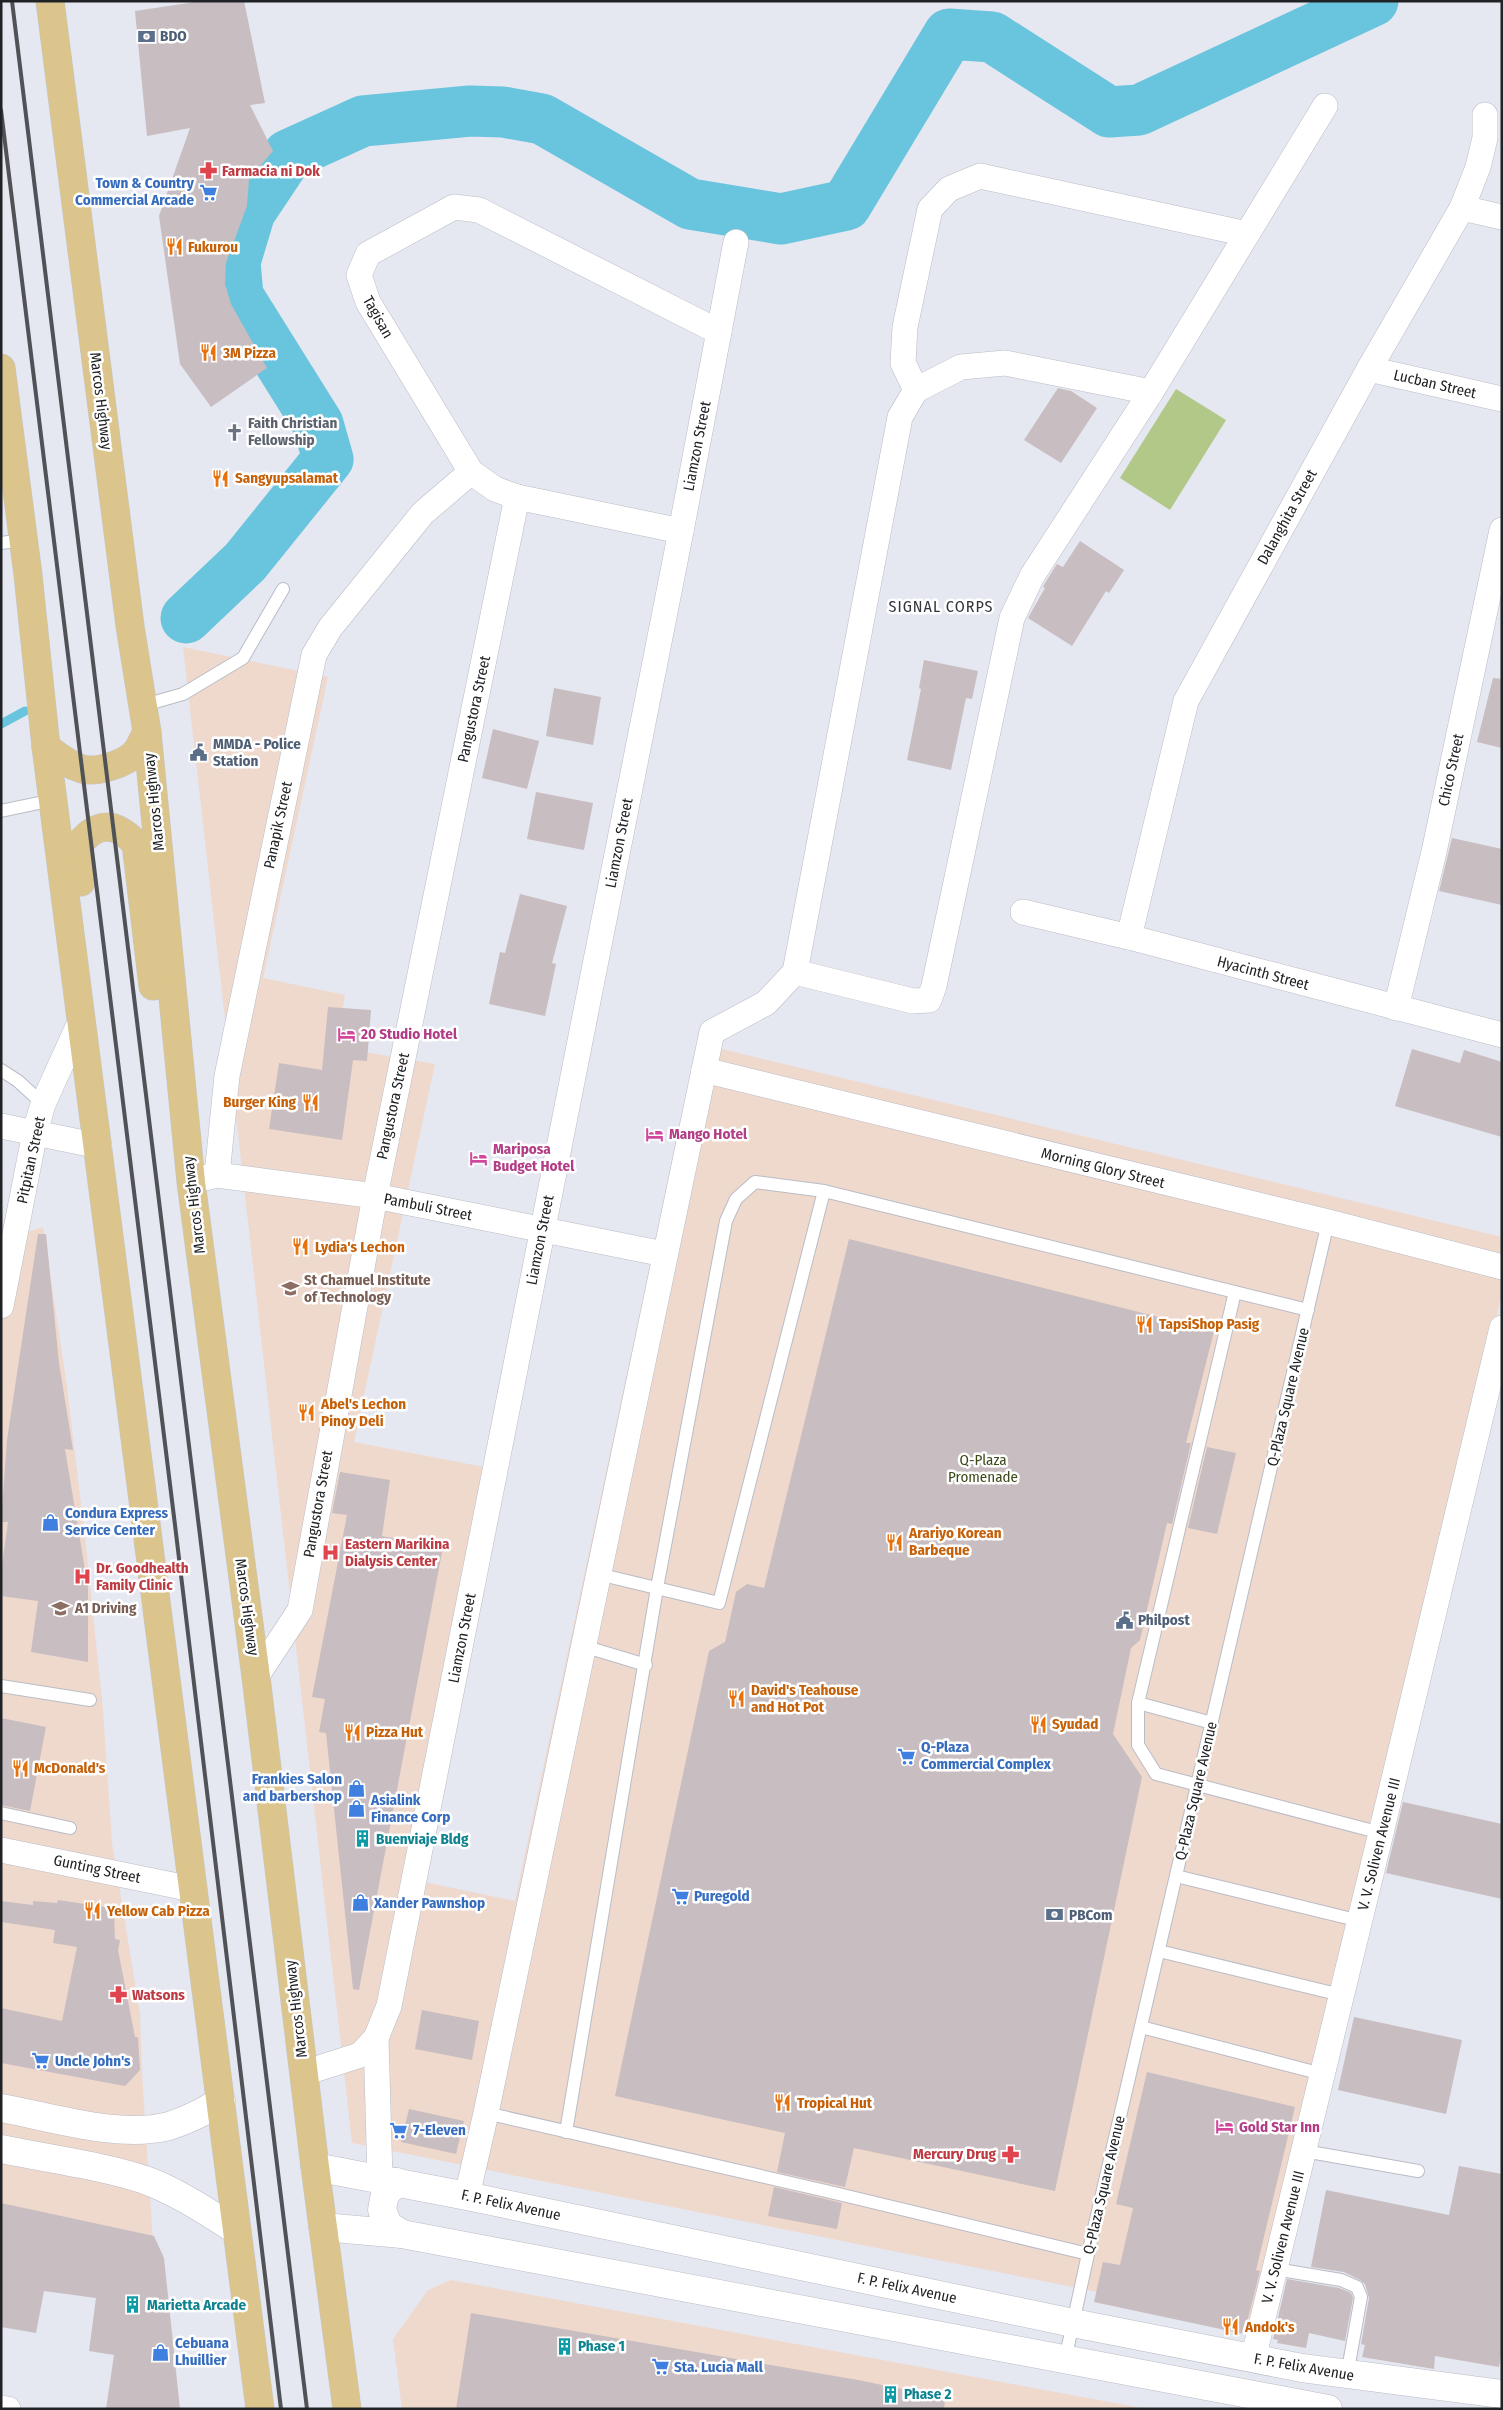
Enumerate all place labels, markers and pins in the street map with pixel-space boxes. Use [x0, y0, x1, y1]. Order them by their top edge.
bank icon: BDO [136, 26, 156, 46]
place label: BDO [160, 27, 187, 45]
pharmacy icon: Farmacia ni Dok [198, 161, 218, 181]
place label: Farmacia ni Dok [222, 162, 320, 180]
place label: Town & Country Commercial Arcade [75, 174, 195, 209]
supermarket icon: Town & Country Commercial Arcade [198, 182, 218, 202]
restaurant icon: Fukurou [164, 237, 184, 257]
place label: Fukurou [188, 238, 238, 256]
restaurant icon: 3M Pizza [199, 343, 219, 363]
place label: 3M Pizza [222, 344, 276, 362]
place label: Faith Christian Fellowship [248, 414, 337, 449]
church icon: Faith Christian Fellowship [224, 422, 244, 442]
restaurant icon: Sangyupsalamat [211, 468, 231, 488]
place label: Sangyupsalamat [235, 469, 339, 487]
place label: MMDA - Police Station [213, 735, 301, 770]
public building icon: MMDA - Police Station [189, 743, 209, 763]
hotel icon: 20 Studio Hotel [337, 1024, 357, 1044]
place label: 20 Studio Hotel [360, 1025, 458, 1043]
restaurant icon: Burger King [300, 1092, 320, 1112]
place label: Burger King [223, 1093, 297, 1111]
hotel icon: Mango Hotel [645, 1124, 665, 1144]
place label: Mango Hotel [669, 1125, 748, 1143]
place label: Mariposa Budget Hotel [493, 1140, 575, 1175]
hotel icon: Mariposa Budget Hotel [469, 1148, 489, 1168]
restaurant icon: Lydia's Lechon [291, 1237, 311, 1257]
place label: Lydia's Lechon [315, 1238, 405, 1256]
place label: St Chamuel Institute of Technology [304, 1271, 431, 1306]
school or university icon: St Chamuel Institute of Technology [280, 1279, 300, 1299]
restaurant icon: TapsiShop Pasig [1135, 1314, 1155, 1334]
place label: TapsiShop Pasig [1159, 1315, 1260, 1333]
place label: Abel's Lechon Pinoy Deli [320, 1395, 406, 1430]
restaurant icon: Abel's Lechon Pinoy Deli [297, 1403, 317, 1423]
place label: Condura Express Service Center [65, 1504, 168, 1539]
shop icon: Condura Express Service Center [41, 1512, 61, 1532]
place label: Arariyo Korean Barbeque [908, 1524, 1002, 1559]
restaurant icon: Arariyo Korean Barbeque [885, 1532, 905, 1552]
place label: Eastern Marikina Dialysis Center [345, 1535, 450, 1570]
hospital icon: Eastern Marikina Dialysis Center [321, 1543, 341, 1563]
place label: Dr. Goodhealth Family Clinic [96, 1559, 189, 1594]
hospital icon: Dr. Goodhealth Family Clinic [72, 1567, 92, 1587]
school or university icon: A1 Driving [51, 1598, 71, 1618]
place label: A1 Driving [74, 1599, 137, 1617]
public building icon: Philpost [1114, 1610, 1134, 1630]
place label: Philpost [1138, 1611, 1190, 1629]
place label: David's Teahouse and Hot Pot [751, 1681, 859, 1716]
restaurant icon: David's Teahouse and Hot Pot [727, 1689, 747, 1709]
restaurant icon: Syudad [1028, 1714, 1048, 1734]
place label: Syudad [1052, 1715, 1098, 1733]
restaurant icon: Pizza Hut [342, 1722, 362, 1742]
place label: Pizza Hut [366, 1723, 424, 1741]
place label: Q-Plaza Commercial Complex [921, 1738, 1052, 1773]
supermarket icon: Q-Plaza Commercial Complex [897, 1746, 917, 1766]
restaurant icon: McDonald's [10, 1758, 30, 1778]
place label: McDonald's [34, 1759, 106, 1777]
place label: Frankies Salon and barbershop [243, 1770, 342, 1805]
shop icon: Frankies Salon and barbershop [346, 1778, 366, 1798]
place label: Asialink Finance Corp [370, 1791, 451, 1826]
shop icon: Asialink Finance Corp [347, 1799, 367, 1819]
building icon: Buenviaje Bldg [352, 1829, 372, 1849]
place label: Buenviaje Bldg [376, 1830, 469, 1848]
supermarket icon: Puregold [670, 1886, 690, 1906]
place label: Puregold [694, 1887, 750, 1905]
shop icon: Xander Pawnshop [350, 1893, 370, 1913]
place label: Xander Pawnshop [373, 1894, 485, 1912]
restaurant icon: Yellow Cab Pizza [83, 1901, 103, 1921]
place label: Yellow Cab Pizza [106, 1902, 210, 1920]
bank icon: PBCom [1045, 1905, 1065, 1925]
place label: PBCom [1069, 1906, 1113, 1924]
pharmacy icon: Watsons [108, 1985, 128, 2005]
place label: Watsons [132, 1986, 185, 2004]
supermarket icon: Uncle John's [31, 2051, 51, 2071]
place label: Uncle John's [55, 2052, 131, 2070]
restaurant icon: Tropical Hut [773, 2093, 793, 2113]
place label: Tropical Hut [797, 2094, 873, 2112]
hotel icon: Gold Star Inn [1215, 2117, 1235, 2137]
place label: Gold Star Inn [1239, 2118, 1320, 2136]
supermarket icon: 7-Eleven [389, 2120, 409, 2140]
place label: 7-Eleven [413, 2121, 466, 2139]
pharmacy icon: Mercury Drug [1000, 2144, 1020, 2164]
place label: Mercury Drug [913, 2145, 997, 2163]
building icon: Marietta Arcade [123, 2295, 143, 2315]
place label: Marietta Arcade [147, 2296, 246, 2314]
restaurant icon: Andok's [1221, 2317, 1241, 2337]
place label: Andok's [1244, 2318, 1295, 2336]
place label: Cebuana Lhuillier [175, 2334, 229, 2369]
building icon: Phase 1 [554, 2336, 574, 2356]
place label: Phase 1 [578, 2337, 625, 2355]
shop icon: Cebuana Lhuillier [151, 2342, 171, 2362]
supermarket icon: Sta. Lucia Mall [650, 2357, 670, 2377]
place label: Sta. Lucia Mall [674, 2358, 764, 2376]
building icon: Phase 2 [880, 2384, 900, 2404]
place label: Phase 2 [904, 2385, 951, 2403]

